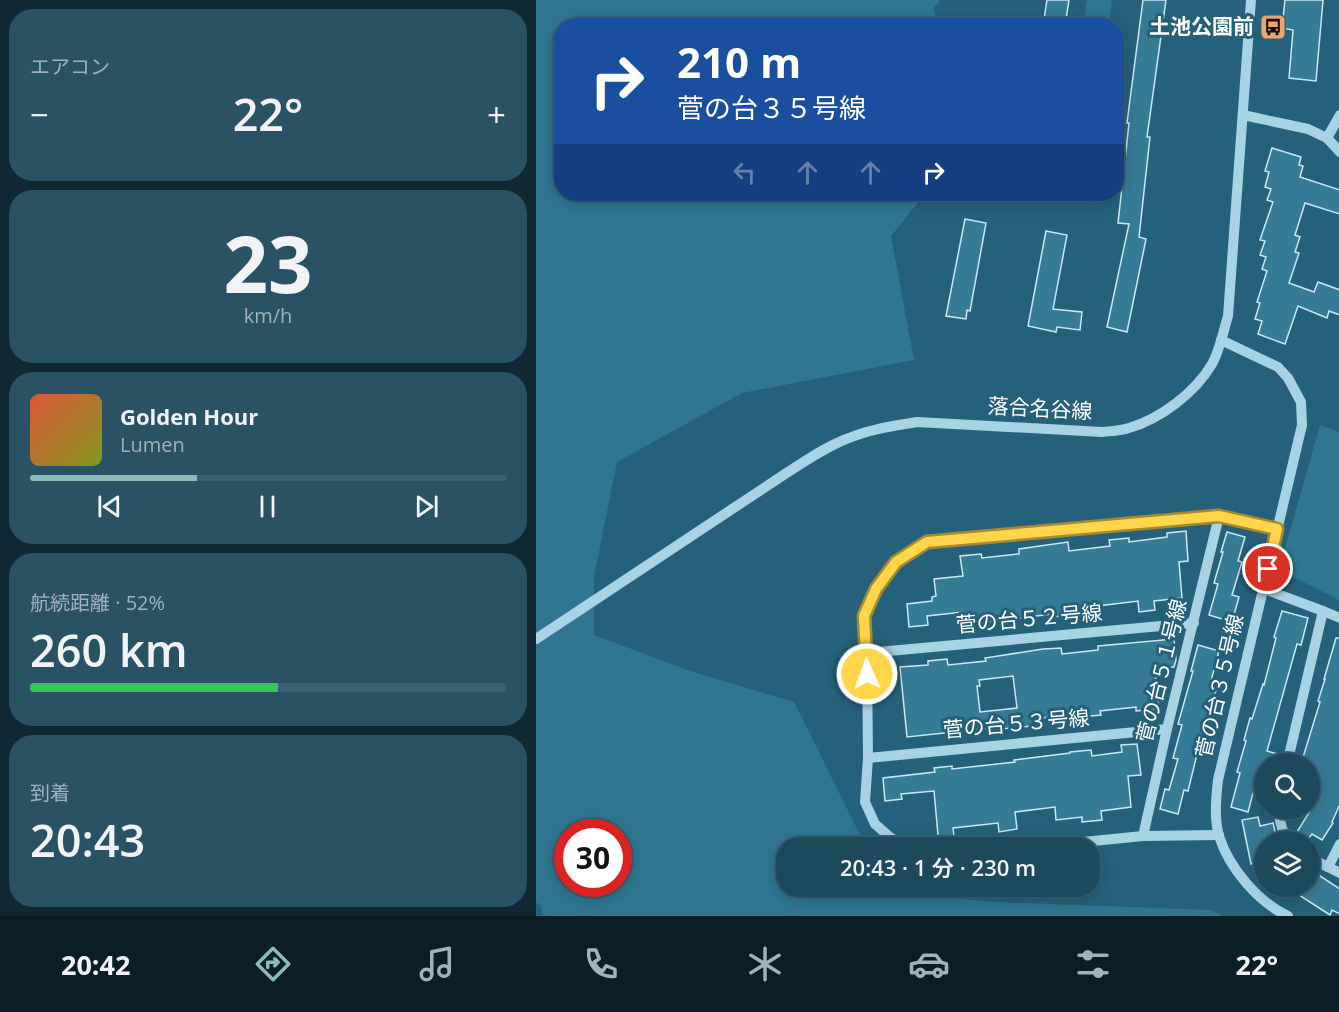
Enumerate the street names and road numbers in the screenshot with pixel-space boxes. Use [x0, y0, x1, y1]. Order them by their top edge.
street label: 落合名谷線 [987, 391, 1093, 425]
street label: 菅の台５１号線 [1130, 596, 1192, 745]
street label: 菅の台５２号線 [954, 598, 1103, 638]
street label: 菅の台３５号線 [1189, 611, 1249, 761]
street label: 菅の台５３号線 [941, 703, 1090, 743]

